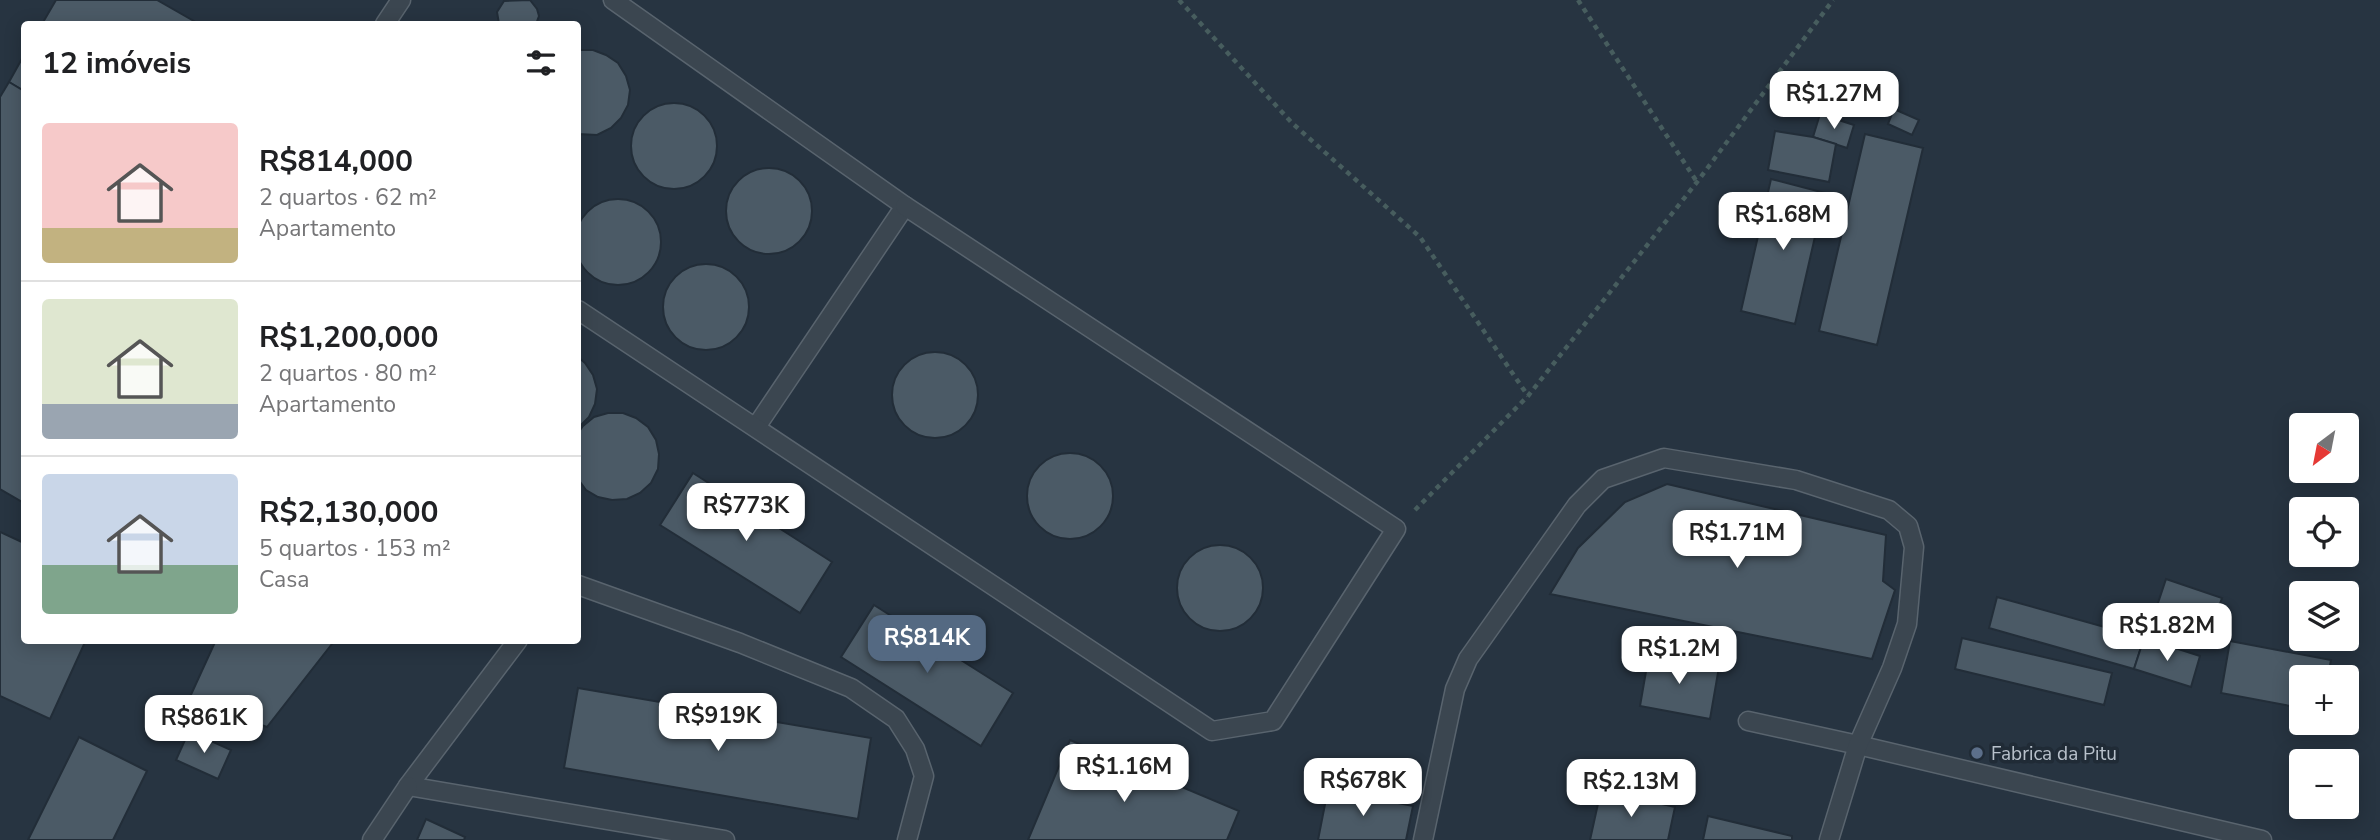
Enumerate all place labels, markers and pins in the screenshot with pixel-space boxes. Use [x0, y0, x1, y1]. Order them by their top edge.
pin: R$1.27M [1769, 72, 1899, 131]
pin: R$1.68M [1718, 192, 1848, 252]
pin: R$773K [689, 484, 803, 543]
pin: R$1.71M [1672, 510, 1802, 570]
pin: R$1.82M [2102, 604, 2232, 663]
pin: R$814K [870, 616, 984, 675]
pin: R$1.2M [1622, 626, 1736, 686]
pin: R$919K [661, 694, 775, 753]
pin: R$861K [147, 696, 261, 755]
place label: Fabrica da Pitu [1991, 741, 2117, 767]
pin: R$1.16M [1059, 744, 1189, 804]
marker: Fabrica da Pitu [1969, 745, 1985, 761]
pin: R$678K [1306, 758, 1420, 818]
pin: R$2.13M [1566, 760, 1696, 819]

